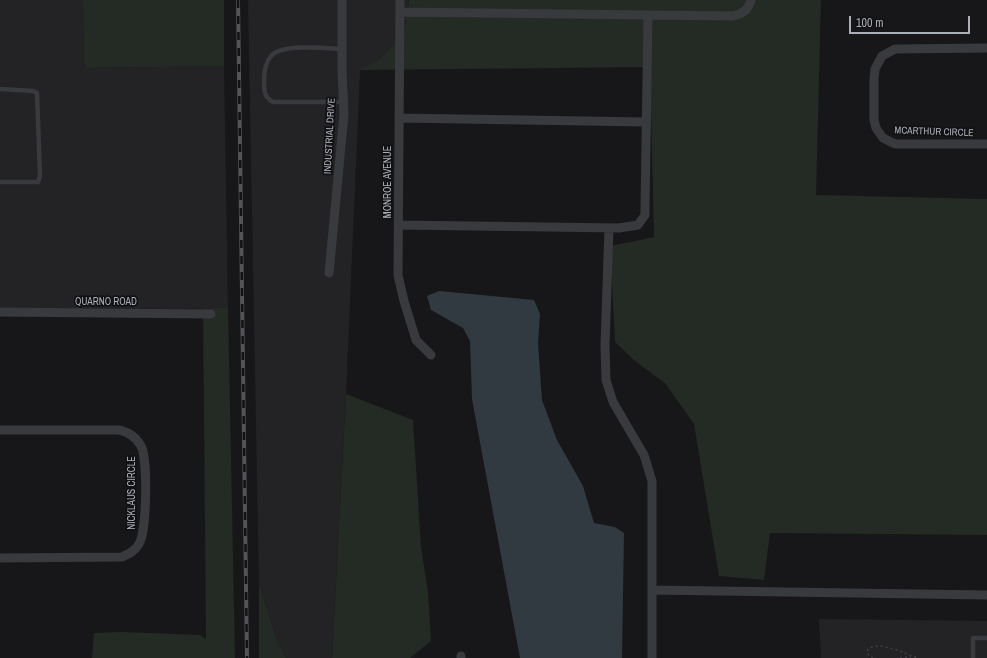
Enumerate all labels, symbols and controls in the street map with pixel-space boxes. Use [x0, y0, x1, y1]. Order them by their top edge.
scale bar [851, 8, 972, 34]
text: 100 m [856, 15, 883, 31]
street label: INDUSTRIAL DRIVE [322, 98, 338, 174]
street label: MCARTHUR CIRCLE [894, 125, 974, 139]
street label: MONROE AVENUE [382, 146, 394, 218]
street label: QUARNO ROAD [75, 296, 137, 308]
street label: NICKLAUS CIRCLE [126, 456, 138, 530]

